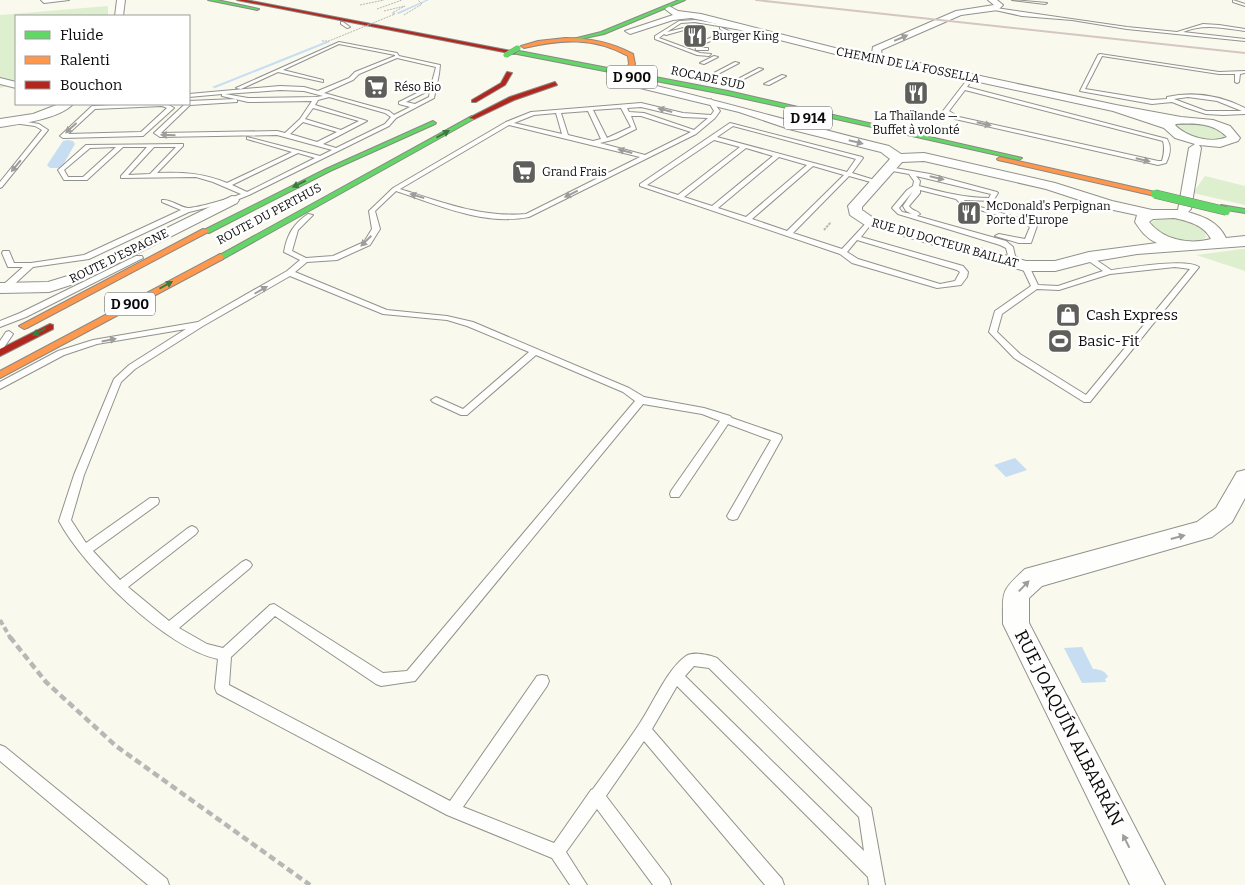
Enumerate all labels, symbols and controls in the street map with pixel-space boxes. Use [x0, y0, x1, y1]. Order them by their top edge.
legend [15, 15, 190, 105]
restaurant icon: Burger King [682, 23, 708, 49]
text: Fluide [60, 26, 103, 44]
place label: Burger King [712, 29, 779, 43]
one-way arrow [894, 33, 908, 41]
street label: CHEMIN DE LA FOSSELLA [835, 44, 981, 86]
text: Ralenti [60, 51, 110, 69]
street label: ROCADE SUD [670, 63, 746, 93]
road number: D 900 [607, 66, 657, 88]
supermarket icon: Réso Bio [363, 74, 389, 100]
text: Bouchon [60, 76, 123, 94]
place label: Réso Bio [394, 80, 441, 94]
restaurant icon: La Thaïlande — Buffet à volonté [903, 80, 929, 106]
one-way arrow [657, 106, 673, 114]
road number: D 914 [784, 106, 832, 130]
place label: La Thaïlande — Buffet à volonté [872, 109, 960, 137]
one-way arrow [977, 120, 992, 128]
one-way arrow [65, 123, 78, 134]
one-way arrow [160, 130, 176, 138]
one-way arrow [436, 130, 451, 138]
one-way arrow [849, 138, 864, 146]
one-way arrow [617, 147, 632, 155]
one-way arrow [1135, 156, 1150, 164]
one-way arrow [11, 159, 22, 172]
supermarket icon: Grand Frais [511, 159, 537, 185]
place label: Grand Frais [542, 165, 607, 179]
one-way arrow [929, 174, 944, 182]
street label: ROUTE DU PERTHUS [214, 180, 324, 248]
one-way arrow [291, 180, 306, 188]
one-way arrow [563, 190, 578, 199]
one-way arrow [409, 191, 424, 199]
place label: McDonald's Perpignan Porte d'Europe [986, 199, 1111, 227]
restaurant icon: McDonald's Perpignan Porte d'Europe [956, 200, 982, 226]
street label: RUE DU DOCTEUR BAILLAT [870, 215, 1020, 271]
street label: ROUTE D'ESPAGNE [67, 226, 171, 286]
one-way arrow [360, 235, 372, 247]
one-way arrow [158, 281, 173, 289]
one-way arrow [254, 285, 267, 294]
road number: D 900 [105, 292, 155, 316]
shop icon: Cash Express [1055, 302, 1081, 328]
place label: Cash Express [1086, 306, 1178, 324]
one-way arrow [32, 328, 46, 337]
sports icon: Basic-Fit [1047, 328, 1073, 354]
place label: Basic-Fit [1078, 332, 1140, 350]
one-way arrow [101, 335, 117, 343]
one-way arrow [1170, 533, 1185, 541]
one-way arrow [1018, 580, 1030, 592]
street label: RUE JOAQUÍN ALBARRÁN [1010, 626, 1129, 830]
one-way arrow [1122, 834, 1130, 849]

